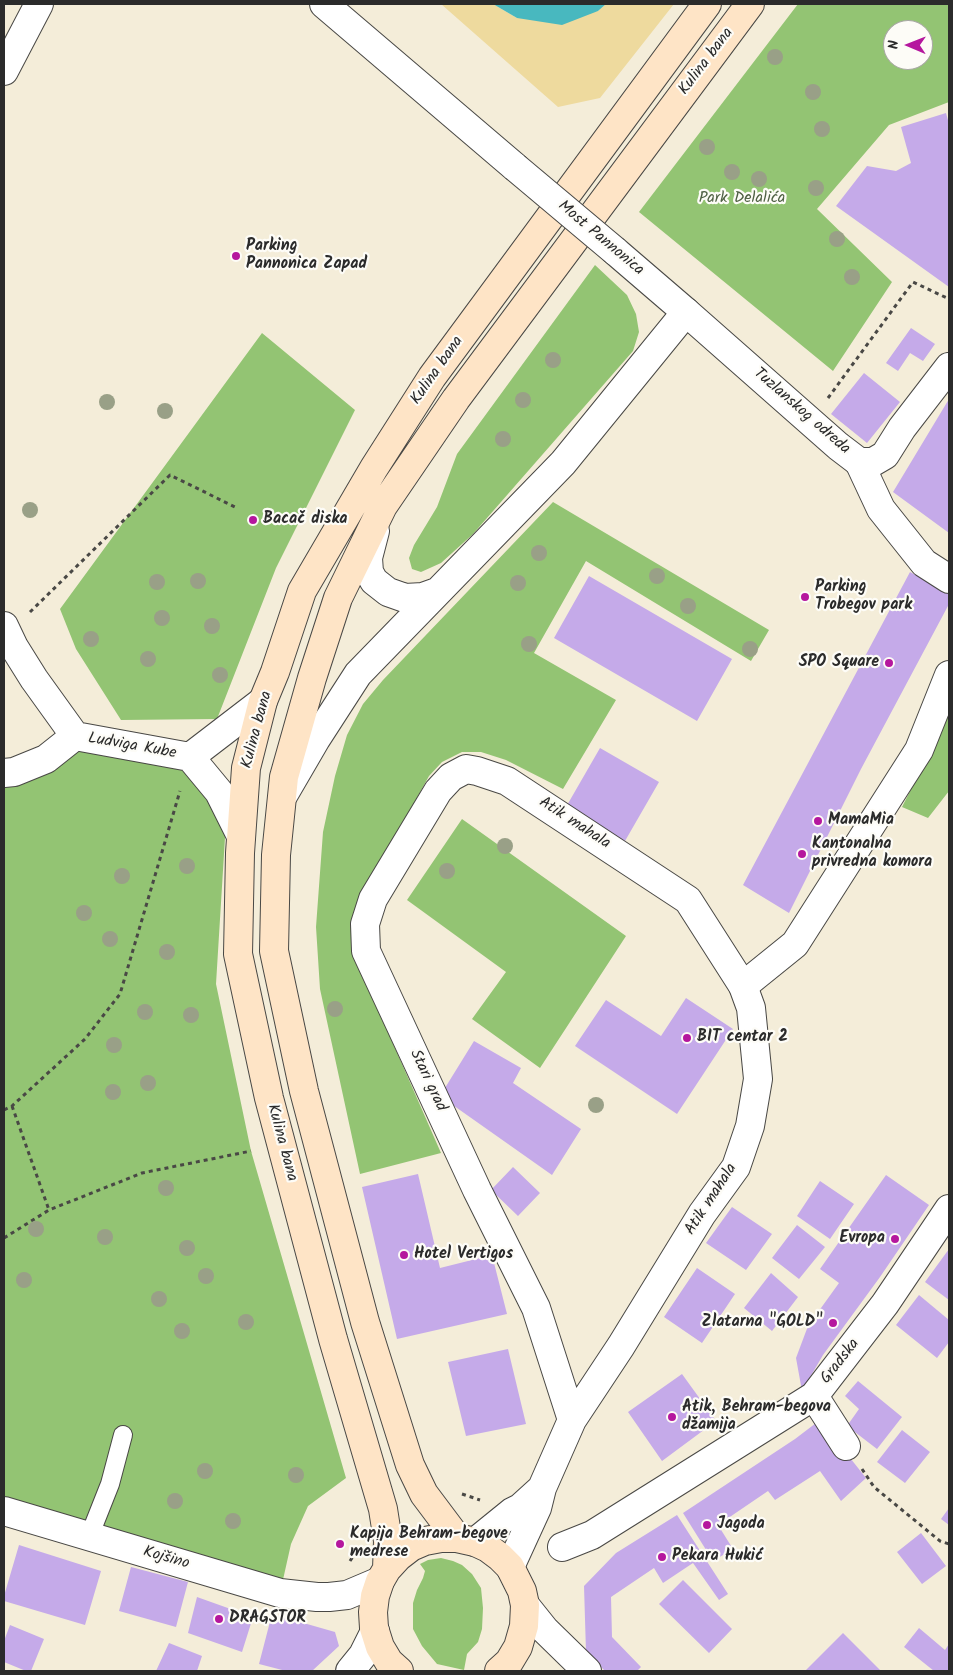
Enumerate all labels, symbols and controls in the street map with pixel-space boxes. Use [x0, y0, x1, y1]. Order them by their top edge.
north arrow [883, 20, 933, 70]
street label: Kulina bana [675, 25, 739, 99]
text: N [883, 40, 905, 49]
park label: Park Delalića [699, 189, 785, 209]
street label: Most Pannonica [553, 197, 647, 281]
place label: Parking Pannonica Zapad [246, 237, 367, 275]
marker: Parking Pannonica Zapad [230, 250, 242, 262]
street label: Kulina bana [407, 333, 469, 409]
street label: Tuzlanskog odreda [749, 365, 853, 459]
place label: Bacač diska [263, 510, 347, 530]
marker: Bacač diska [247, 514, 259, 526]
place label: Parking Trobegov park [815, 578, 912, 616]
marker: Parking Trobegov park [799, 591, 811, 603]
place label: SPO Square [799, 653, 879, 673]
marker: SPO Square [883, 657, 895, 669]
street label: Kulina bana [238, 689, 278, 771]
street label: Ludviga Kube [86, 730, 178, 764]
street label: Atik mahala [535, 794, 613, 854]
place label: MamaMia [828, 811, 894, 831]
marker: MamaMia [812, 815, 824, 827]
place label: Kantonalna privredna komora [812, 835, 932, 873]
marker: Kantonalna privredna komora [796, 848, 808, 860]
place label: BIT centar 2 [697, 1028, 788, 1048]
marker: BIT centar 2 [681, 1032, 693, 1044]
street label: Stari grad [404, 1047, 450, 1115]
street label: Kulina bana [261, 1102, 301, 1184]
street label: Atik mahala [682, 1161, 742, 1239]
place label: Evropa [840, 1229, 885, 1249]
marker: Evropa [889, 1233, 901, 1245]
place label: Hotel Vertigos [414, 1245, 513, 1265]
marker: Hotel Vertigos [398, 1249, 410, 1261]
place label: Zlatarna "GOLD" [702, 1313, 823, 1333]
marker: Zlatarna "GOLD" [827, 1317, 839, 1329]
street label: Gradska [817, 1335, 865, 1389]
place label: Atik, Behram-begova džamija [682, 1398, 831, 1436]
marker: Atik, Behram-begova džamija [666, 1411, 678, 1423]
place label: Jagoda [717, 1515, 765, 1535]
marker: Jagoda [701, 1519, 713, 1531]
place label: Kapija Behram-begove medrese [350, 1525, 508, 1563]
marker: Kapija Behram-begove medrese [334, 1538, 346, 1550]
street label: Kojšino [141, 1543, 191, 1575]
place label: Pekara Hukić [672, 1547, 763, 1567]
marker: Pekara Hukić [656, 1551, 668, 1563]
place label: DRAGSTOR [229, 1609, 306, 1629]
marker: DRAGSTOR [213, 1613, 225, 1625]

